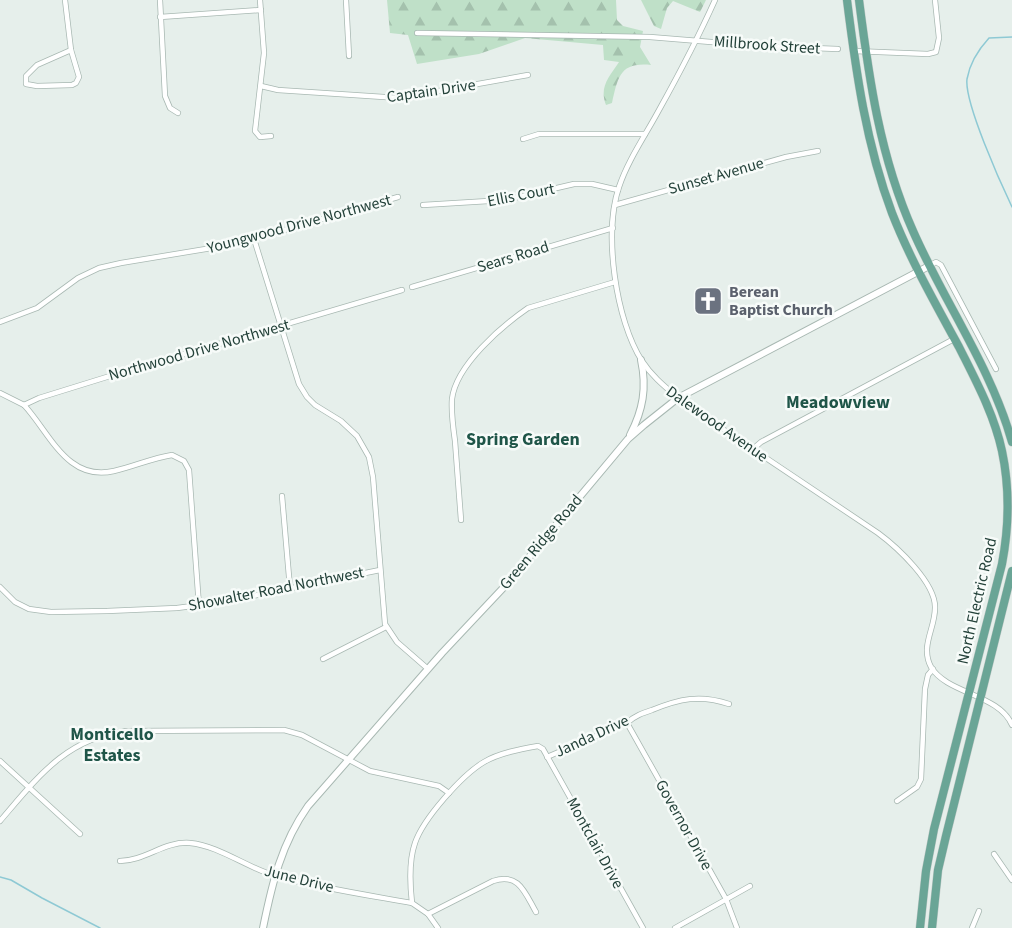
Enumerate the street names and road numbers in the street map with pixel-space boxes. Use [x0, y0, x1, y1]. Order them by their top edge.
street label: Millbrook Street [713, 30, 821, 60]
street label: Captain Drive [385, 74, 477, 108]
street label: Sunset Avenue [666, 152, 766, 200]
street label: Ellis Court [486, 178, 557, 212]
street label: Youngwood Drive Northwest [204, 189, 394, 259]
street label: Sears Road [474, 236, 552, 278]
street label: Northwood Drive Northwest [106, 313, 293, 386]
street label: Dalewood Avenue [661, 381, 773, 468]
street label: Green Ridge Road [495, 490, 587, 594]
street label: North Electric Road [952, 536, 1002, 666]
street label: Showalter Road Northwest [186, 561, 366, 617]
street label: Janda Drive [551, 709, 633, 763]
street label: Governor Drive [650, 776, 718, 874]
street label: Montclair Drive [561, 793, 629, 893]
street label: June Drive [262, 860, 336, 898]

